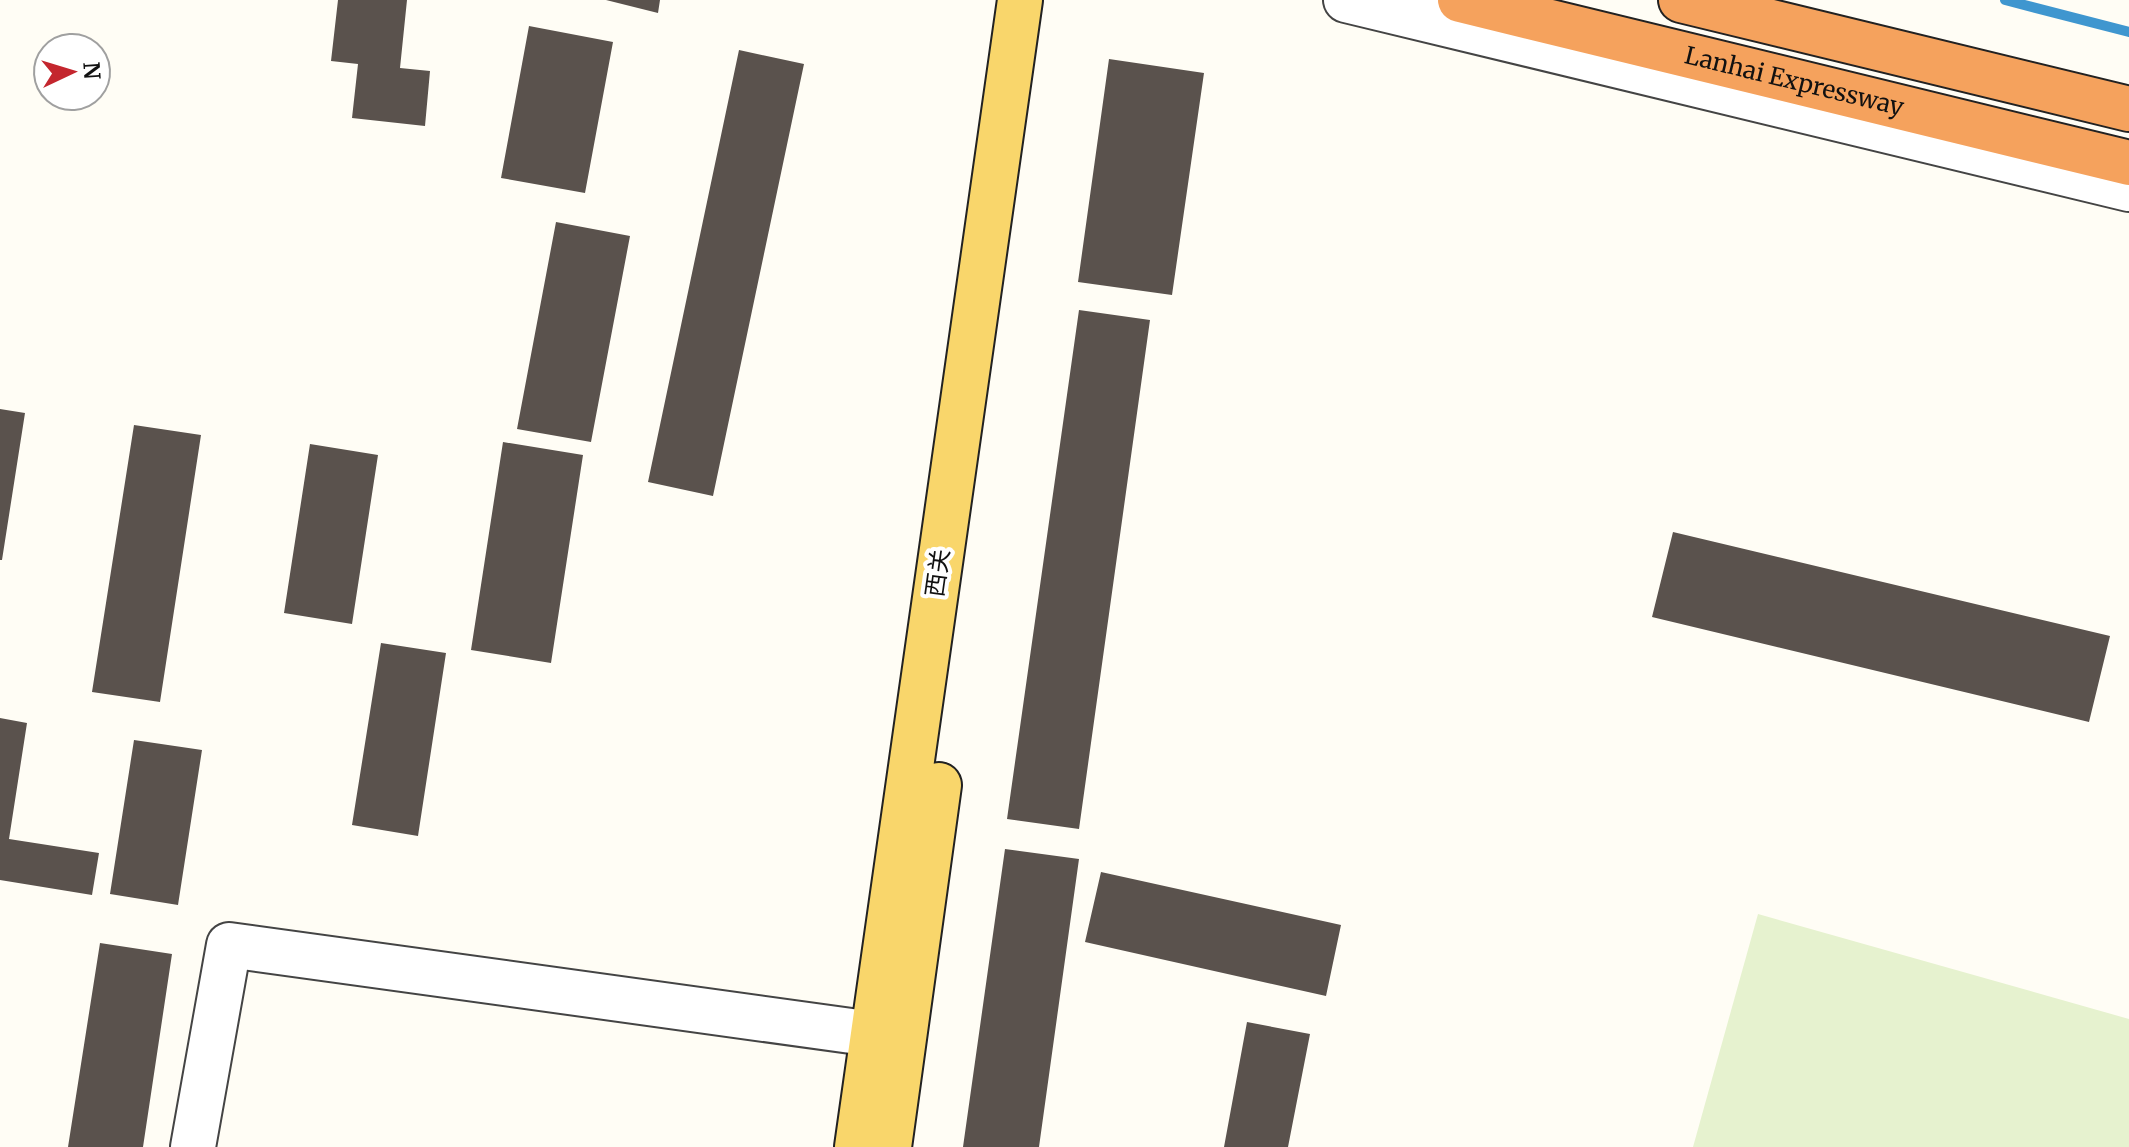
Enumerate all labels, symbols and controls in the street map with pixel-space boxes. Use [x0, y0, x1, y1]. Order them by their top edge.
north arrow [32, 32, 112, 112]
street label: Lanhai Expressway [1682, 39, 1907, 123]
text: N [77, 61, 107, 81]
street label: 西关 [919, 547, 956, 599]

